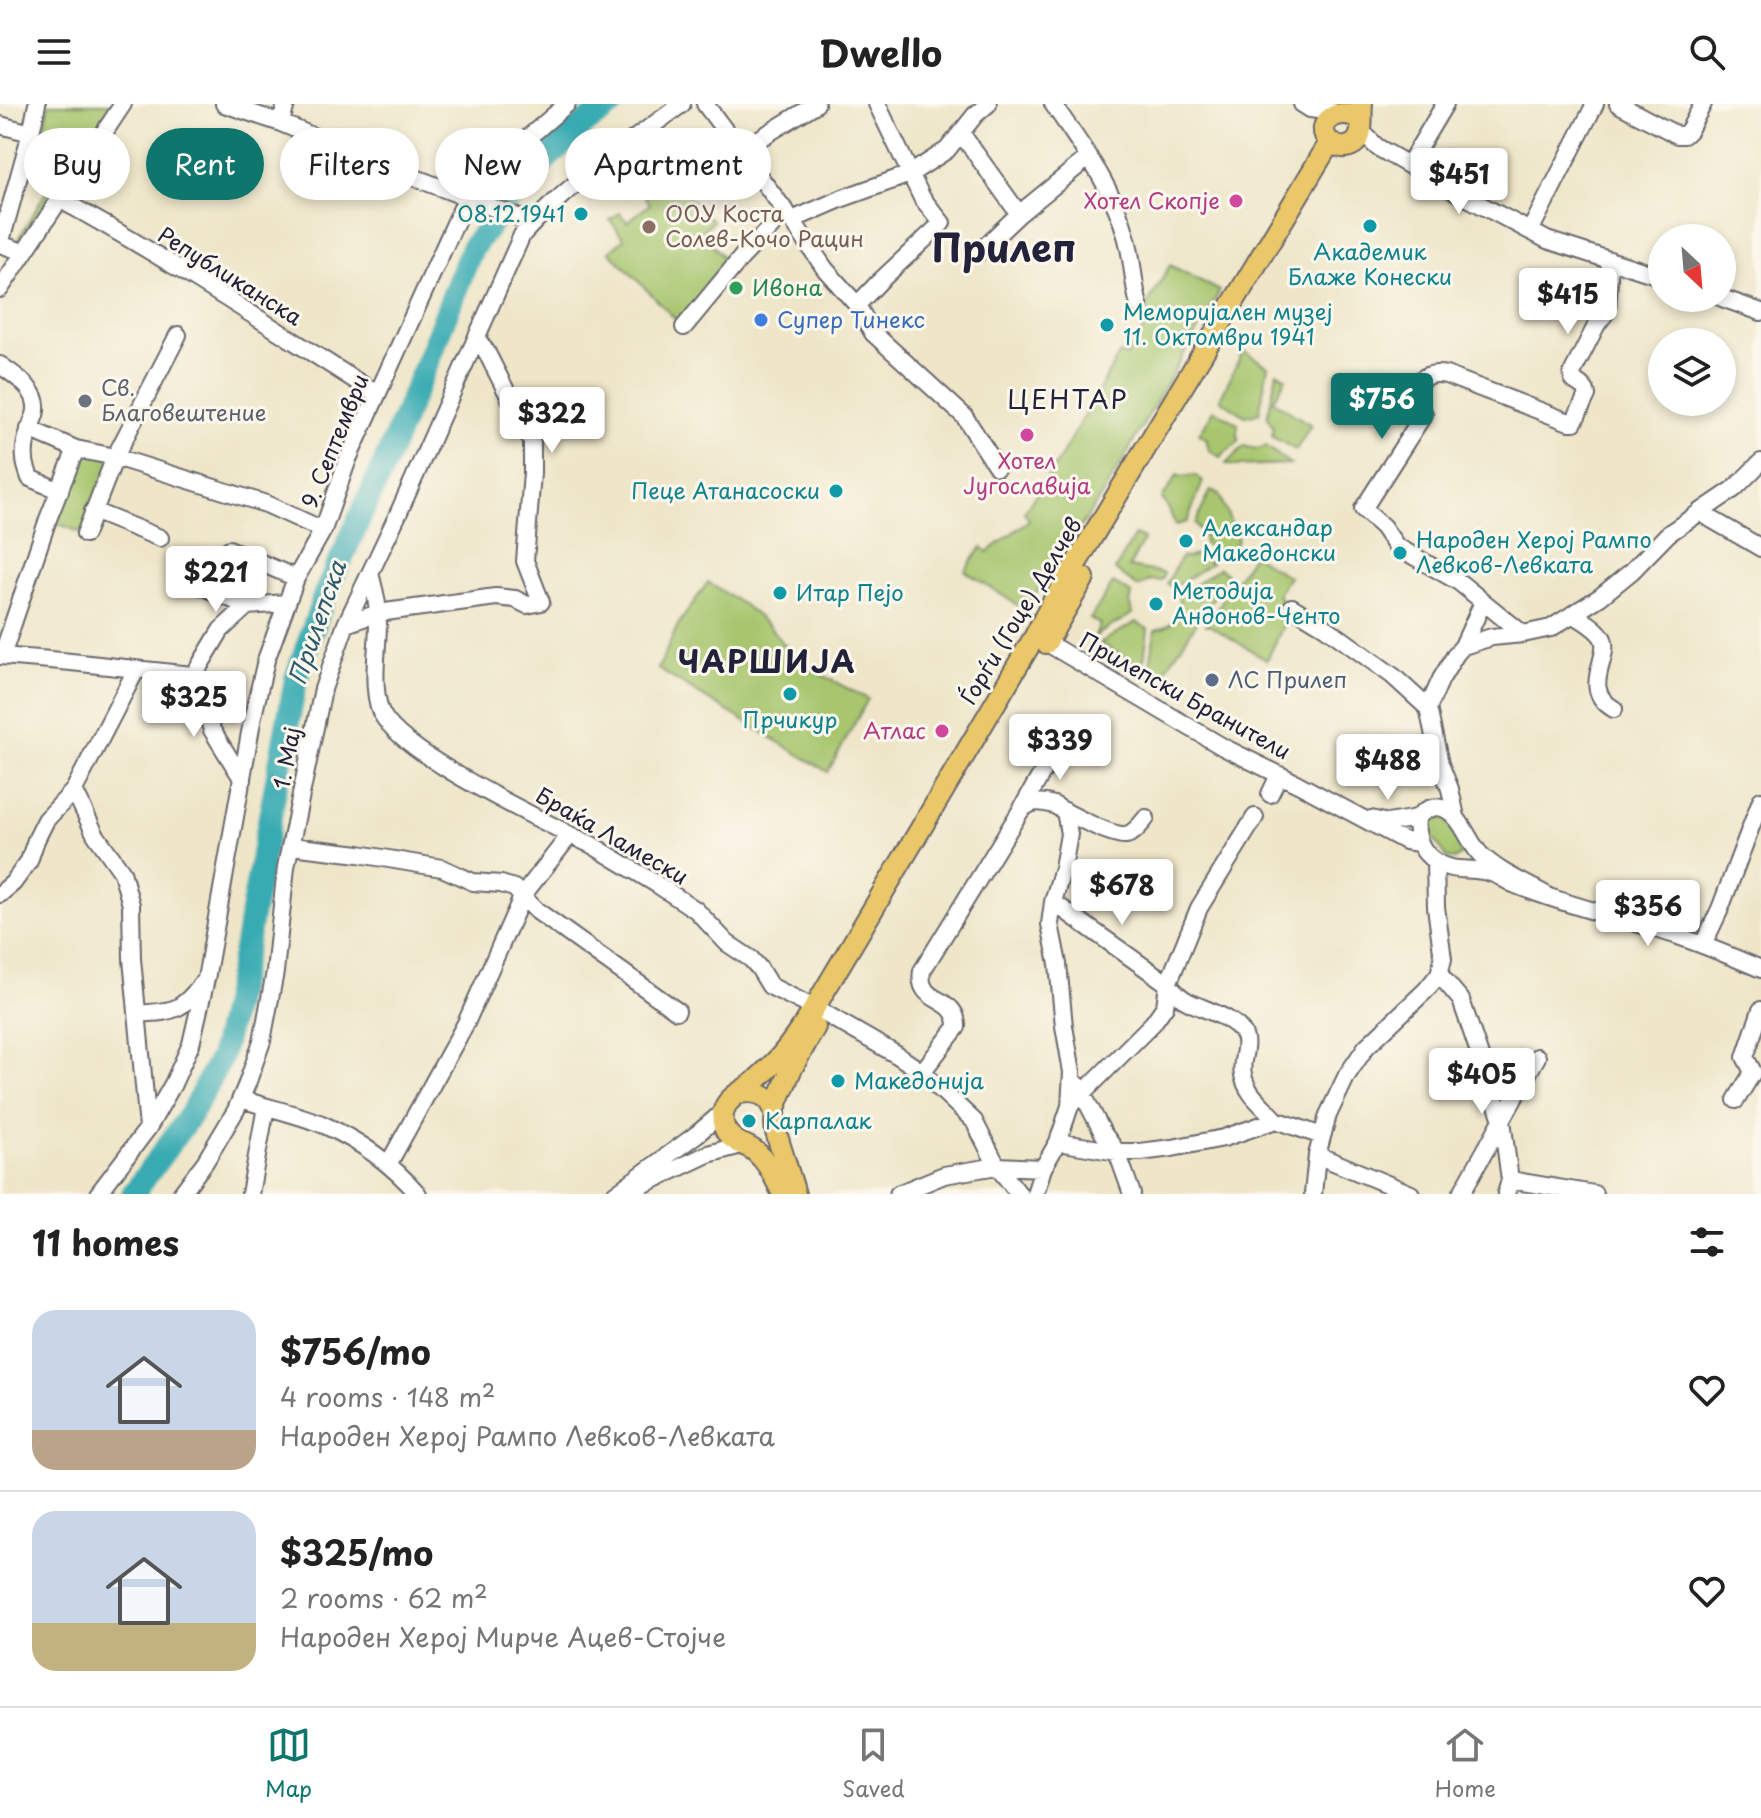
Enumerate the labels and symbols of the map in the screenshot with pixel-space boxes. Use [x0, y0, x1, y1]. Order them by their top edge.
pin: $451 [1412, 148, 1506, 216]
place label: Хотел Скопје [1084, 183, 1220, 216]
marker: Хотел Скопје [1227, 192, 1245, 210]
place label: 08.12.1941 [457, 196, 565, 229]
place label: ООУ Коста Солев-Кочо Рацин [665, 196, 864, 254]
marker: 08.12.1941 [572, 205, 590, 223]
street label: Републиканска [152, 217, 310, 333]
marker: Академик Блаже Конески [1361, 217, 1379, 235]
marker: ООУ Коста Солев-Кочо Рацин [640, 218, 658, 236]
district label: Прилеп [932, 218, 1076, 275]
north arrow [1648, 224, 1736, 312]
place label: Академик Блаже Конески [1288, 234, 1452, 292]
pin: $415 [1521, 268, 1615, 336]
place label: Ивона [752, 270, 822, 303]
marker: Ивона [727, 279, 745, 297]
place label: Меморијален музеј 11. Октомври 1941 [1123, 294, 1333, 352]
place label: Супер Тинекс [777, 302, 925, 335]
marker: Супер Тинекс [752, 311, 770, 329]
marker: Меморијален музеј 11. Октомври 1941 [1098, 316, 1116, 334]
street label: 9. Септември [292, 368, 376, 512]
place label: Св. Благовештение [101, 370, 267, 428]
pin: $756 [1335, 373, 1429, 441]
district label: ЦЕНТАР [1007, 379, 1129, 418]
pin: $322 [505, 387, 599, 455]
marker: Св. Благовештение [76, 392, 94, 410]
marker: Хотел Југославија [1018, 426, 1036, 444]
place label: Хотел Југославија [963, 443, 1091, 501]
place label: Пеце Атанасоски [631, 473, 820, 506]
marker: Пеце Атанасоски [827, 482, 845, 500]
street label: Ѓорѓи (Гоце) Делчев [951, 510, 1089, 710]
place label: Александар Македонски [1202, 510, 1336, 568]
place label: Народен Херој Рампо Левков-Левката [1416, 522, 1652, 580]
marker: Александар Македонски [1177, 532, 1195, 550]
marker: Народен Херој Рампо Левков-Левката [1391, 544, 1409, 562]
pin: $221 [169, 546, 263, 614]
water label: Прилепска [278, 554, 354, 689]
place label: Методија Андонов-Ченто [1172, 573, 1341, 631]
place label: Итар Пејо [796, 575, 904, 608]
marker: Итар Пејо [771, 584, 789, 602]
marker: Методија Андонов-Ченто [1147, 595, 1165, 613]
street label: Прилепски Бранители [1074, 623, 1297, 767]
district label: ЧАРШИЈА [677, 638, 857, 683]
place label: ЛС Прилеп [1228, 662, 1347, 695]
pin: $325 [147, 671, 241, 739]
marker: ЛС Прилеп [1203, 671, 1221, 689]
marker: Прчикур [781, 685, 799, 703]
place label: Прчикур [743, 702, 837, 735]
place label: Атлас [863, 713, 926, 746]
pin: $339 [1013, 714, 1107, 782]
marker: Атлас [933, 722, 951, 740]
street label: 1. Мај [263, 724, 308, 791]
pin: $488 [1341, 734, 1435, 802]
street label: Браќа Ламески [531, 778, 695, 892]
pin: $678 [1075, 859, 1169, 927]
pin: $356 [1601, 880, 1695, 948]
pin: $405 [1435, 1048, 1529, 1116]
place label: Македонија [854, 1063, 984, 1096]
marker: Македонија [829, 1072, 847, 1090]
place label: Карпалак [765, 1103, 872, 1136]
marker: Карпалак [740, 1112, 758, 1130]

